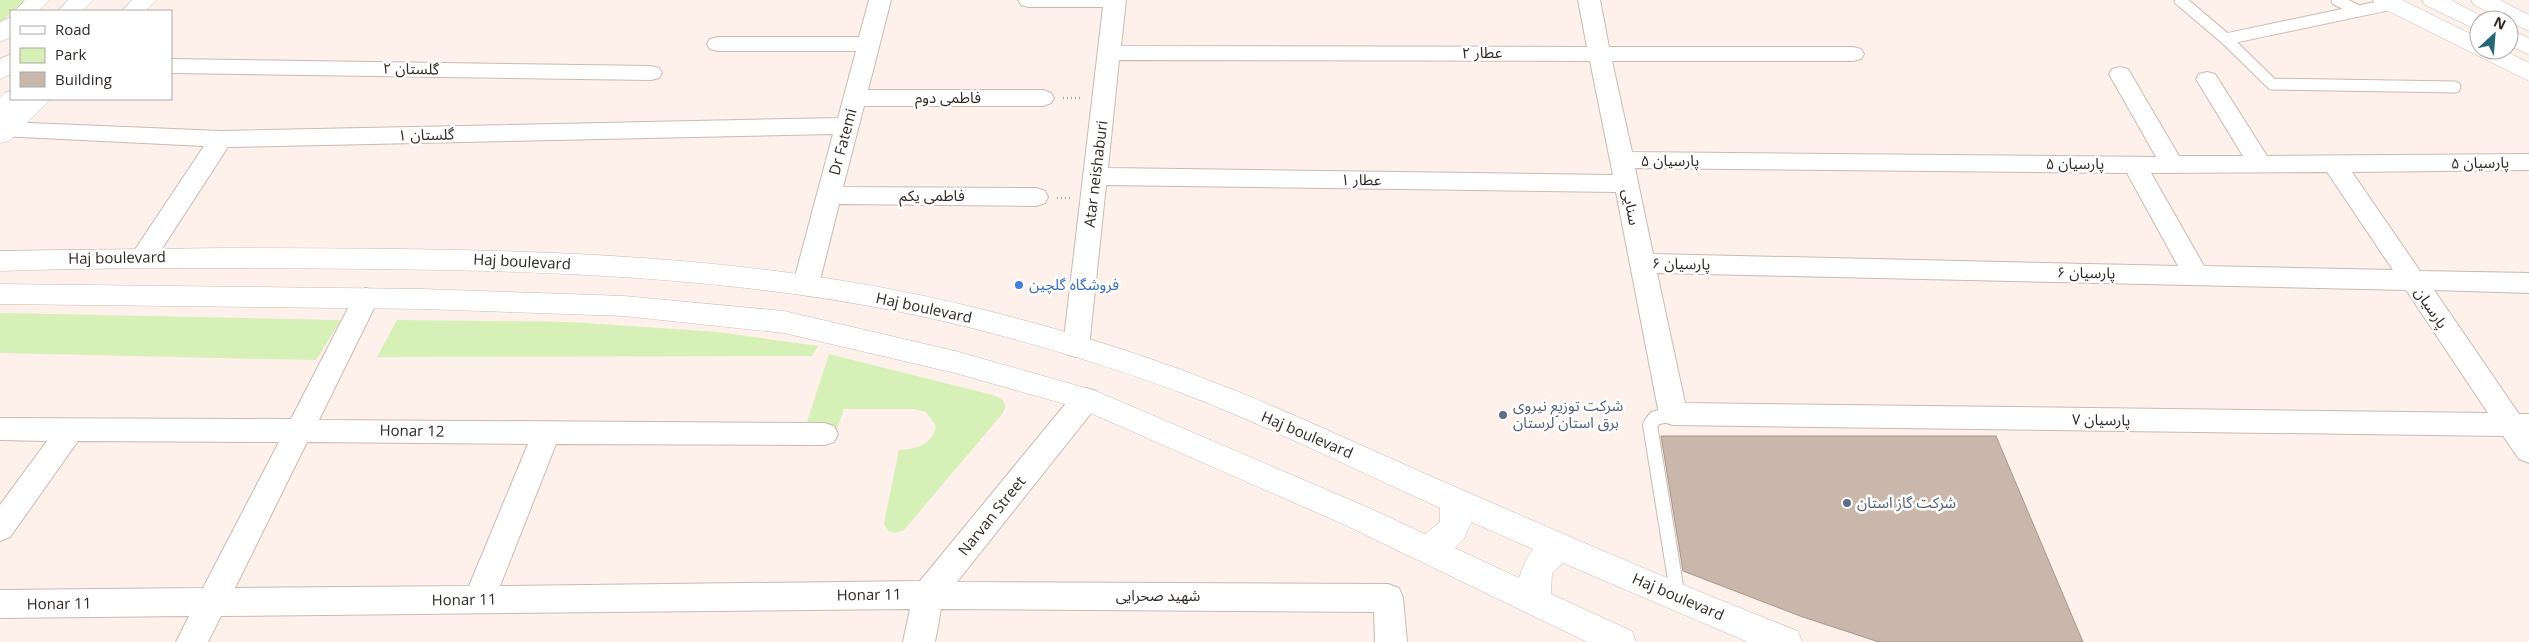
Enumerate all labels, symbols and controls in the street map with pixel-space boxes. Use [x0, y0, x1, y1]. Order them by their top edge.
legend [10, 10, 172, 100]
north arrow [2469, 10, 2519, 60]
text: N [2491, 12, 2509, 34]
text: Road [55, 19, 91, 39]
street label: عطار ۲ [1462, 42, 1503, 62]
text: Park [55, 44, 86, 64]
street label: گلستان ۲ [383, 58, 440, 79]
text: Building [55, 69, 112, 89]
street label: فاطمی دوم [915, 87, 981, 109]
street label: Dr Fatemi [824, 106, 861, 177]
street label: Atar neishaburi [1079, 119, 1111, 228]
street label: گلستان ۱ [398, 123, 455, 144]
street label: پارسیان ۵ [1641, 150, 1699, 171]
street label: پارسیان ۵ [2451, 151, 2509, 174]
street label: پارسیان ۵ [2046, 153, 2104, 174]
street label: عطار ۱ [1341, 169, 1382, 189]
street label: فاطمی یکم [899, 185, 965, 207]
street label: سنایی [1619, 187, 1645, 227]
street label: Haj boulevard [68, 246, 166, 268]
street label: Haj boulevard [473, 248, 571, 274]
street label: پارسیان ۶ [1652, 252, 1710, 275]
street label: پارسیان ۶ [2057, 261, 2115, 284]
place label: فروشگاه گلچین [1029, 274, 1119, 295]
marker: فروشگاه گلچین [1013, 279, 1025, 291]
street label: پارسیان [2410, 283, 2453, 333]
street label: Haj boulevard [874, 287, 974, 327]
place label: شرکت توزیع نیروی برق استان لرستان [1513, 395, 1623, 432]
street label: Haj boulevard [1258, 406, 1356, 462]
street label: پارسیان ۷ [2072, 408, 2130, 431]
marker: شرکت توزیع نیروی برق استان لرستان [1497, 409, 1509, 421]
street label: Honar 12 [379, 419, 445, 441]
street label: Narvan Street [953, 472, 1029, 559]
place label: شرکت گاز استان [1857, 492, 1956, 512]
marker: شرکت گاز استان [1841, 497, 1853, 509]
street label: Haj boulevard [1629, 568, 1727, 624]
street label: Honar 11 [836, 583, 902, 605]
street label: شهید صحرایی [1116, 585, 1201, 605]
street label: Honar 11 [431, 588, 497, 610]
street label: Honar 11 [26, 592, 92, 614]

